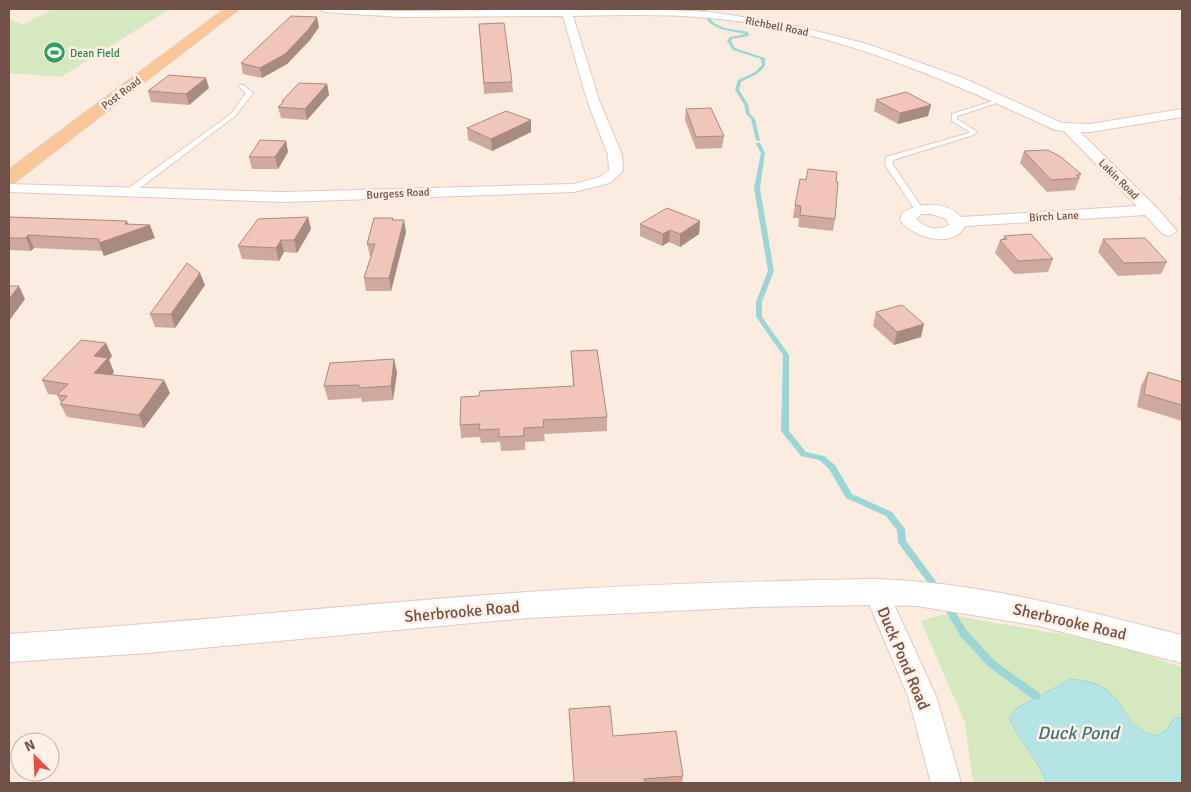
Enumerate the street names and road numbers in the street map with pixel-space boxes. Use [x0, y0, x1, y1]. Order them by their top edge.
street label: Richbell Road [744, 14, 810, 39]
street label: Post Road [99, 74, 144, 113]
street label: Lakin Road [1096, 157, 1142, 202]
street label: Burgess Road [366, 185, 430, 202]
street label: Birch Lane [1029, 209, 1079, 224]
street label: Sherbrooke Road [404, 597, 521, 627]
street label: Sherbrooke Road [1011, 599, 1128, 645]
street label: Duck Pond Road [872, 604, 934, 713]

